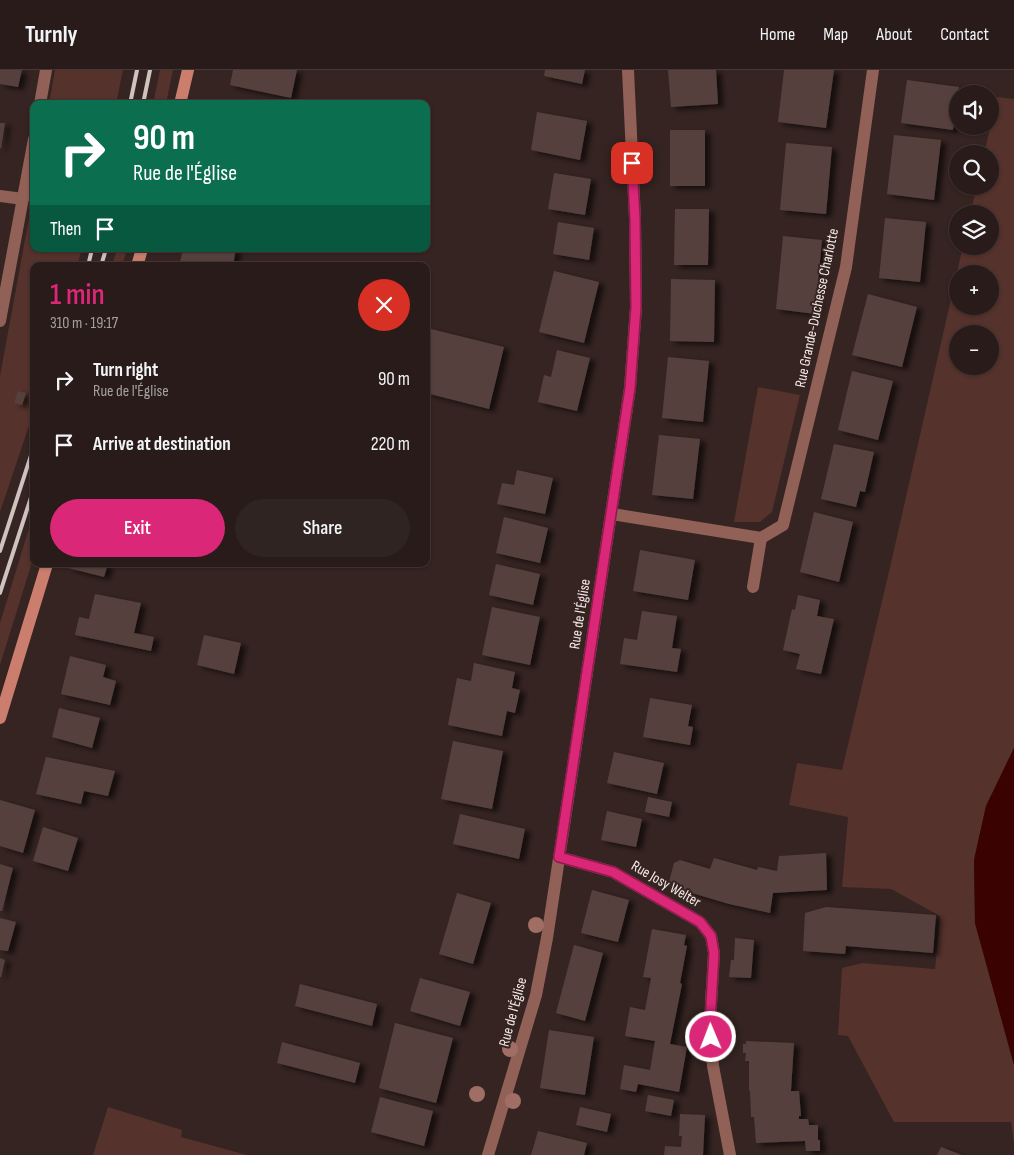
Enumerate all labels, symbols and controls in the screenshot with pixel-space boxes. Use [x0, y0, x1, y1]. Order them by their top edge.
text: Turnly [25, 20, 78, 49]
text: Home [760, 24, 795, 45]
text: Map [823, 24, 848, 45]
text: About [876, 24, 912, 45]
text: Contact [940, 24, 989, 45]
map controls [949, 85, 999, 375]
button: sound [949, 85, 999, 135]
text: 90 m [133, 117, 195, 160]
icon: right [50, 120, 115, 185]
pin [611, 142, 653, 184]
button: search [949, 145, 999, 195]
icon: arrive [618, 149, 646, 177]
text: Rue de l'Église [133, 160, 237, 187]
button: layers [949, 205, 999, 255]
icon: arrive [91, 215, 119, 243]
text: Then [50, 218, 81, 241]
street label: Rue Grande-Duchesse Charlotte [791, 227, 843, 389]
button: + [949, 265, 999, 315]
text: 1 min [50, 277, 105, 313]
button: close [358, 279, 410, 331]
text: 310 m · 19:17 [50, 314, 118, 333]
button: − [949, 325, 999, 375]
text: Turn right [93, 359, 158, 382]
icon: right [50, 366, 78, 394]
text: 90 m [378, 368, 410, 391]
text: Rue de l'Église [93, 382, 169, 401]
icon: arrive [50, 431, 78, 459]
text: Arrive at destination [93, 433, 231, 456]
text: 220 m [371, 433, 410, 456]
button: Exit [50, 499, 225, 557]
button: Share [235, 499, 410, 557]
street label: Rue de l'Église [565, 577, 595, 651]
street label: Rue Josy Welter [628, 856, 705, 912]
street label: Rue de l'Église [495, 975, 531, 1049]
position arrow [684, 1010, 736, 1062]

